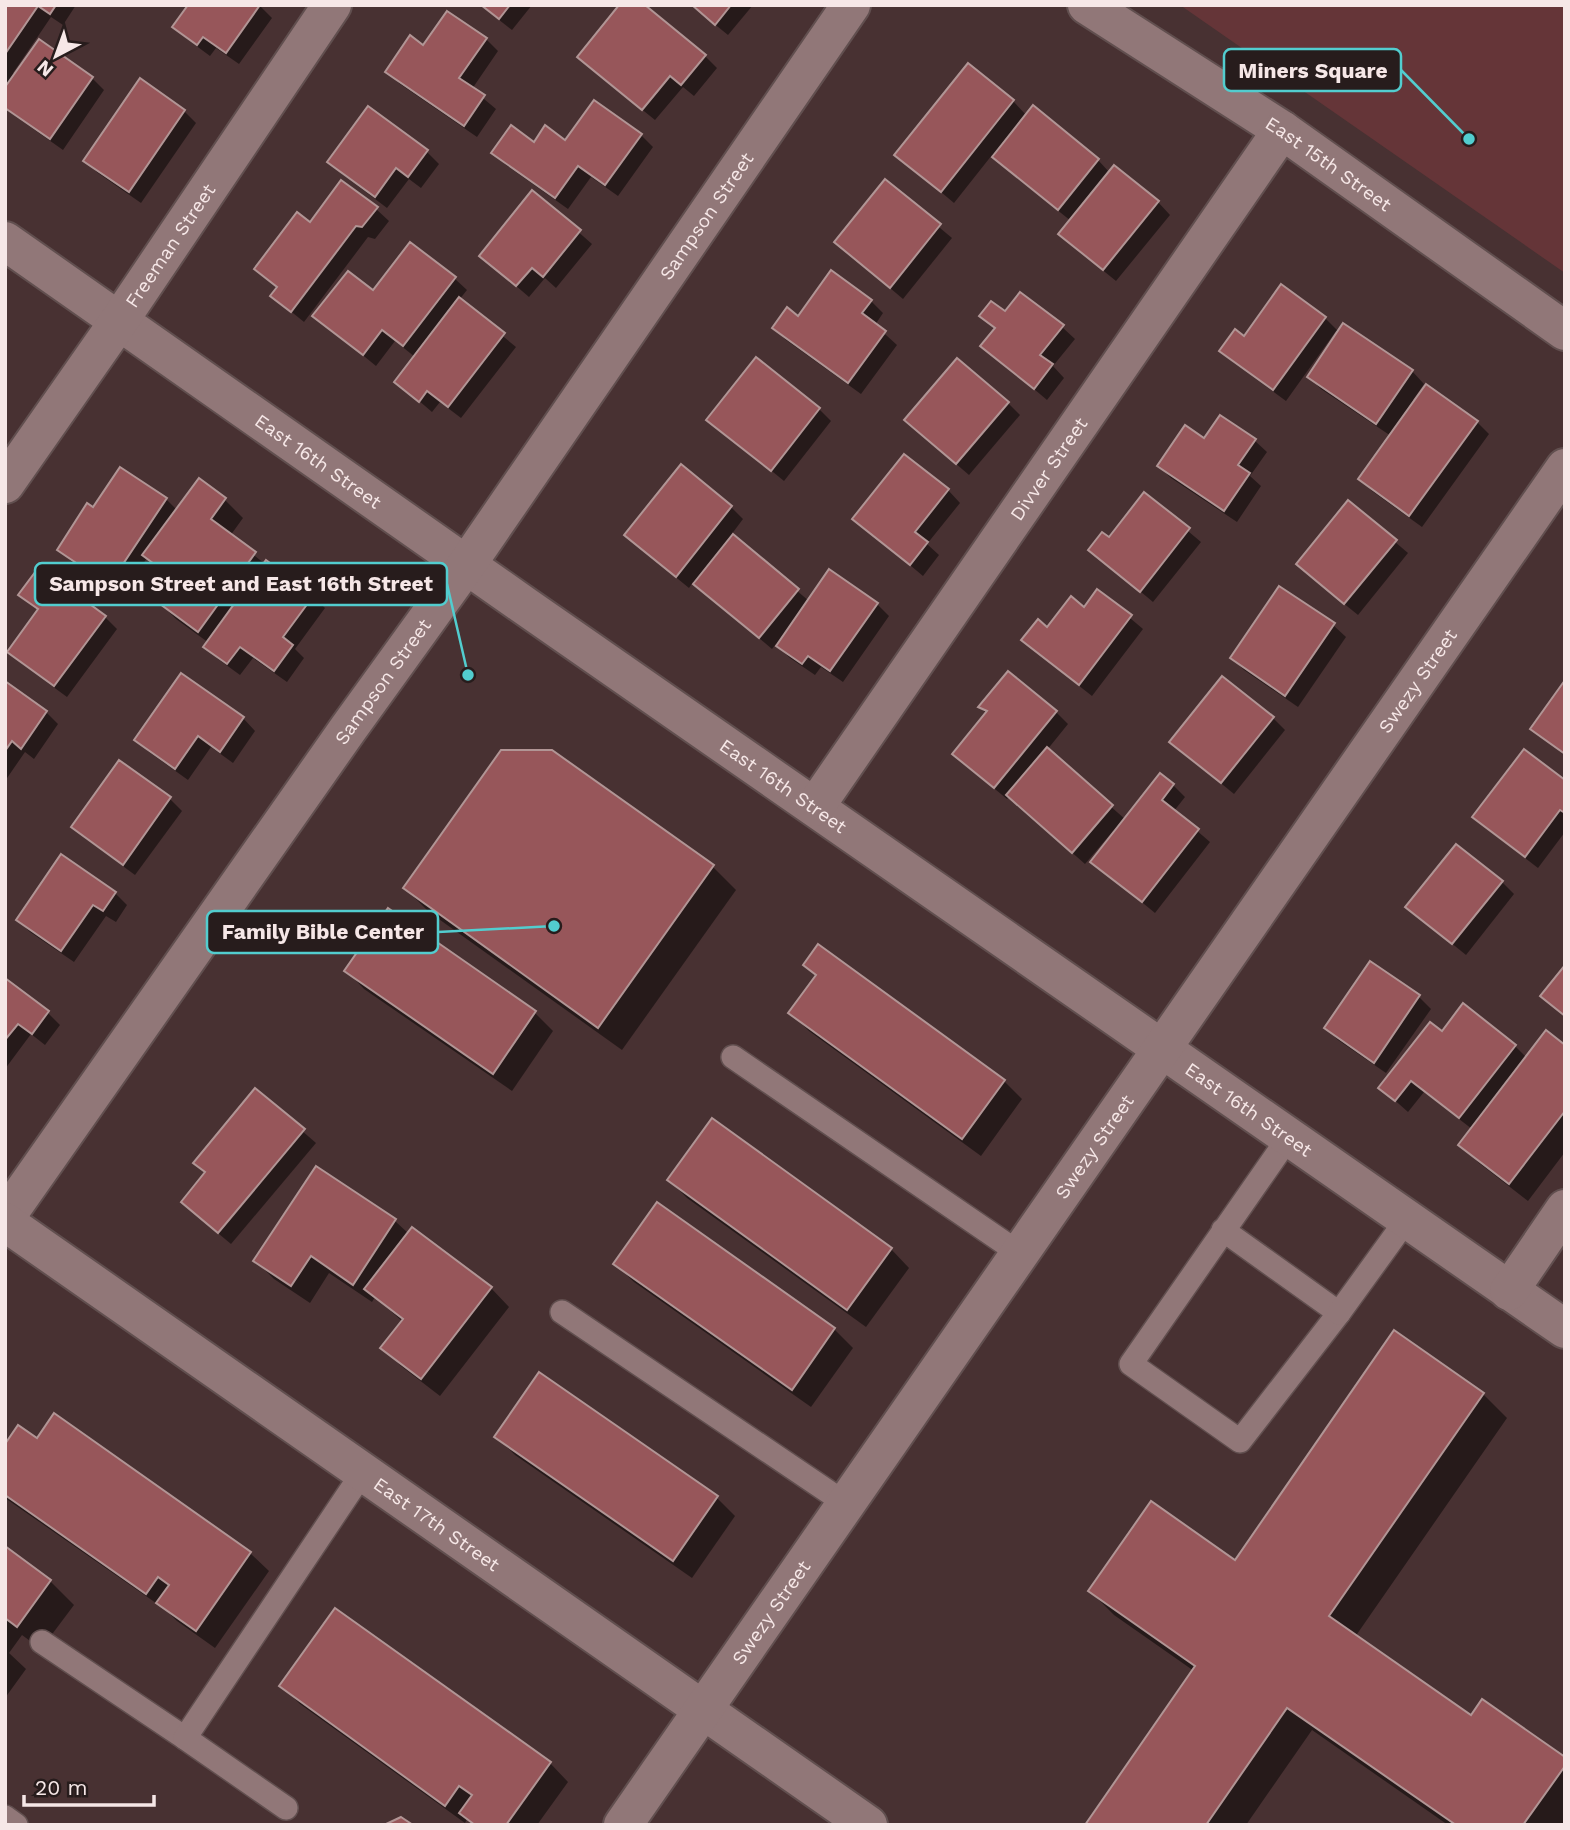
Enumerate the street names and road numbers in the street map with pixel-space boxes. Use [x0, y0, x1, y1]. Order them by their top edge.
street label: East 15th Street [1261, 112, 1396, 216]
street label: Sampson Street [655, 148, 758, 284]
street label: Freeman Street [120, 179, 220, 312]
street label: East 16th Street [250, 409, 386, 514]
street label: Divver Street [1005, 413, 1092, 525]
street label: Sampson Street [330, 614, 436, 749]
street label: Swezy Street [1374, 624, 1462, 738]
street label: East 16th Street [715, 734, 851, 838]
street label: East 16th Street [1181, 1058, 1317, 1162]
street label: Swezy Street [1050, 1090, 1139, 1203]
street label: East 17th Street [369, 1472, 504, 1576]
street label: Swezy Street [727, 1556, 815, 1669]

